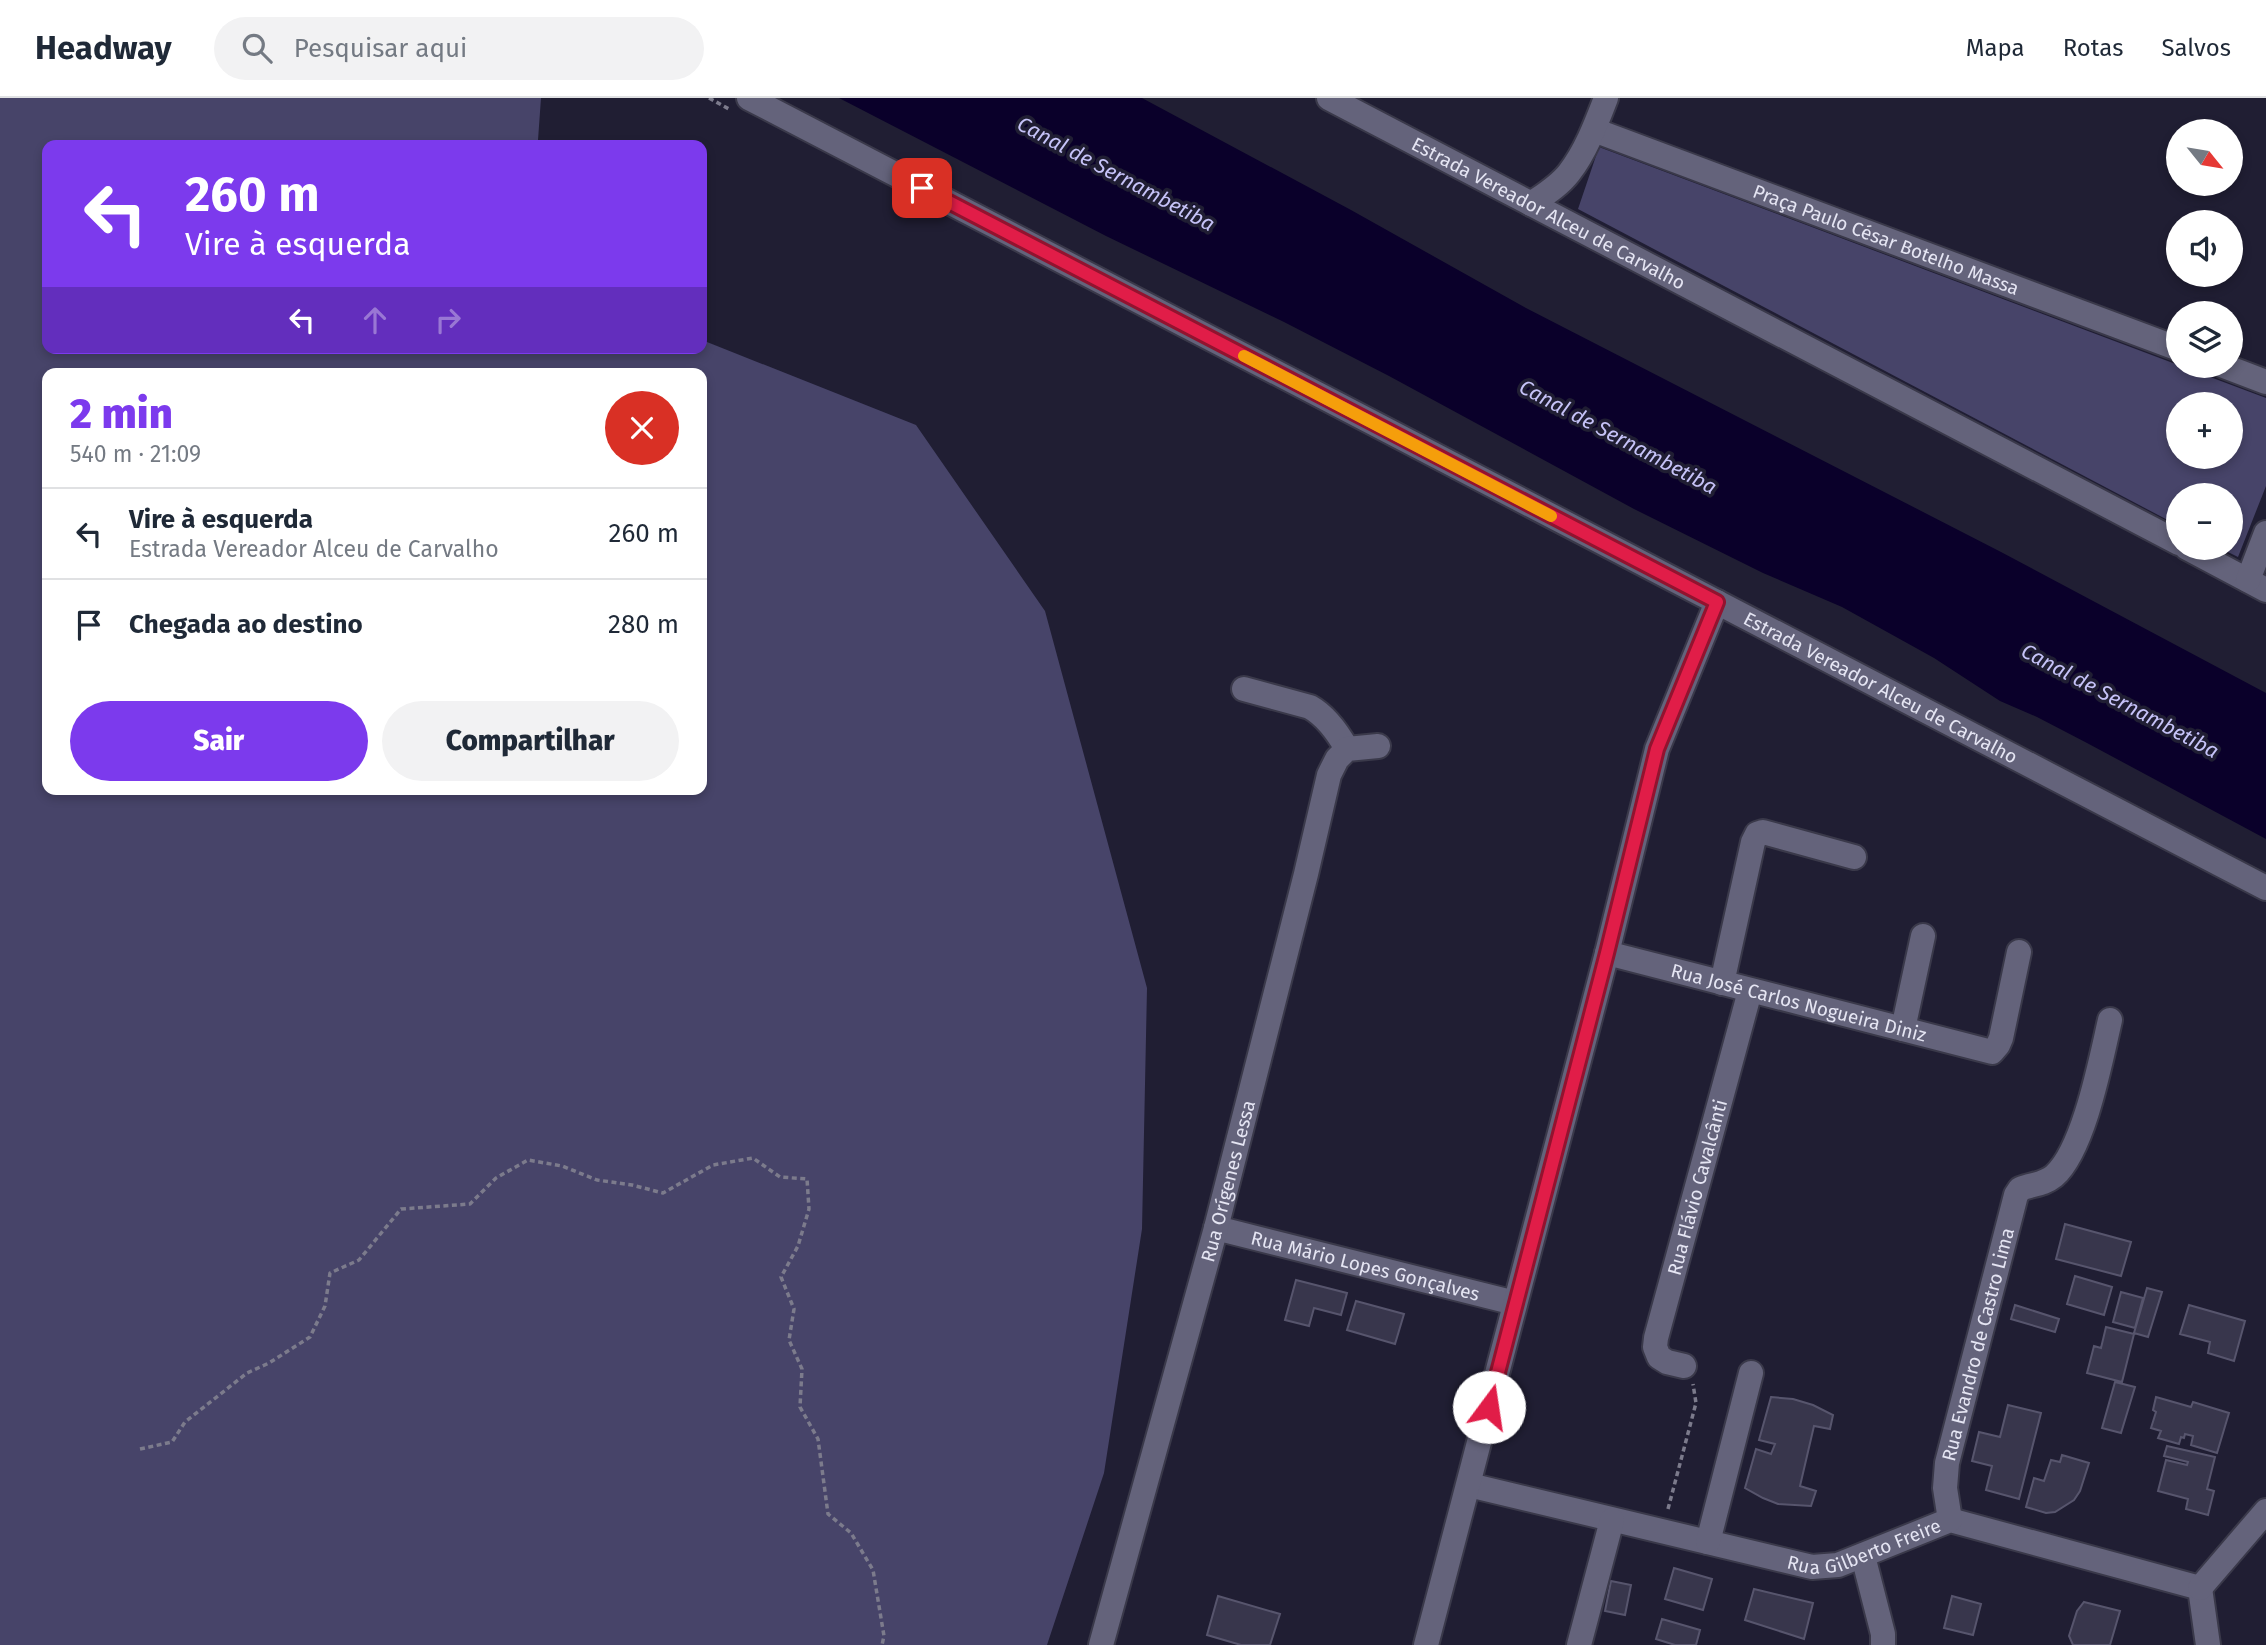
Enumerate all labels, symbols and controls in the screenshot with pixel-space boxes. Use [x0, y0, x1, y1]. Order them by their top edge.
search box [214, 17, 704, 80]
text: Headway [35, 28, 172, 68]
icon: search [238, 29, 276, 67]
text: Pesquisar aqui [294, 33, 467, 64]
text: Mapa [1966, 34, 2025, 62]
text: Rotas [2063, 34, 2123, 62]
text: Salvos [2161, 34, 2231, 62]
water label: Canal de Sernambetiba [1013, 111, 1219, 237]
north arrow [2166, 119, 2244, 196]
map controls [2166, 119, 2243, 560]
street label: Estrada Vereador Alceu de Carvalho [1408, 132, 1689, 294]
pin [892, 158, 952, 218]
text: 260 m [185, 165, 320, 224]
icon: left [70, 168, 161, 259]
icon: arrive [903, 169, 941, 207]
street label: Praça Paulo César Botelho Massa [1750, 179, 2022, 300]
button: sound [2166, 210, 2243, 287]
text: Vire à esquerda [185, 225, 411, 263]
icon: left [283, 301, 321, 339]
icon: ahead [356, 301, 394, 339]
icon: right [429, 301, 467, 339]
button: layers [2166, 301, 2243, 378]
water label: Canal de Sernambetiba [1515, 374, 1721, 500]
text: 2 min [70, 389, 173, 439]
button: close [605, 391, 679, 465]
button: + [2166, 392, 2243, 469]
text: 540 m · 21:09 [70, 440, 201, 468]
button: − [2166, 483, 2243, 560]
text: Vire à esquerda [129, 504, 313, 535]
icon: left [70, 515, 108, 553]
text: 260 m [609, 518, 679, 549]
text: Estrada Vereador Alceu de Carvalho [129, 535, 499, 563]
icon: arrive [70, 606, 108, 644]
street label: Estrada Vereador Alceu de Carvalho [1740, 607, 2022, 768]
text: Chegada ao destino [129, 609, 363, 640]
text: 280 m [608, 609, 679, 640]
water label: Canal de Sernambetiba [2017, 638, 2223, 764]
button: Sair [70, 701, 368, 781]
button: Compartilhar [382, 701, 679, 781]
street label: Rua José Carlos Nogueira Diniz [1669, 958, 1929, 1046]
street label: Rua Flávio Cavalcânti [1662, 1097, 1732, 1278]
street label: Rua Orígenes Lessa [1196, 1098, 1260, 1265]
street label: Rua Evandro de Castro Lima [1936, 1225, 2019, 1463]
street label: Rua Mário Lopes Gonçalves [1249, 1226, 1482, 1305]
position arrow [1452, 1370, 1526, 1444]
street label: Rua Gilberto Freire [1785, 1513, 1944, 1579]

